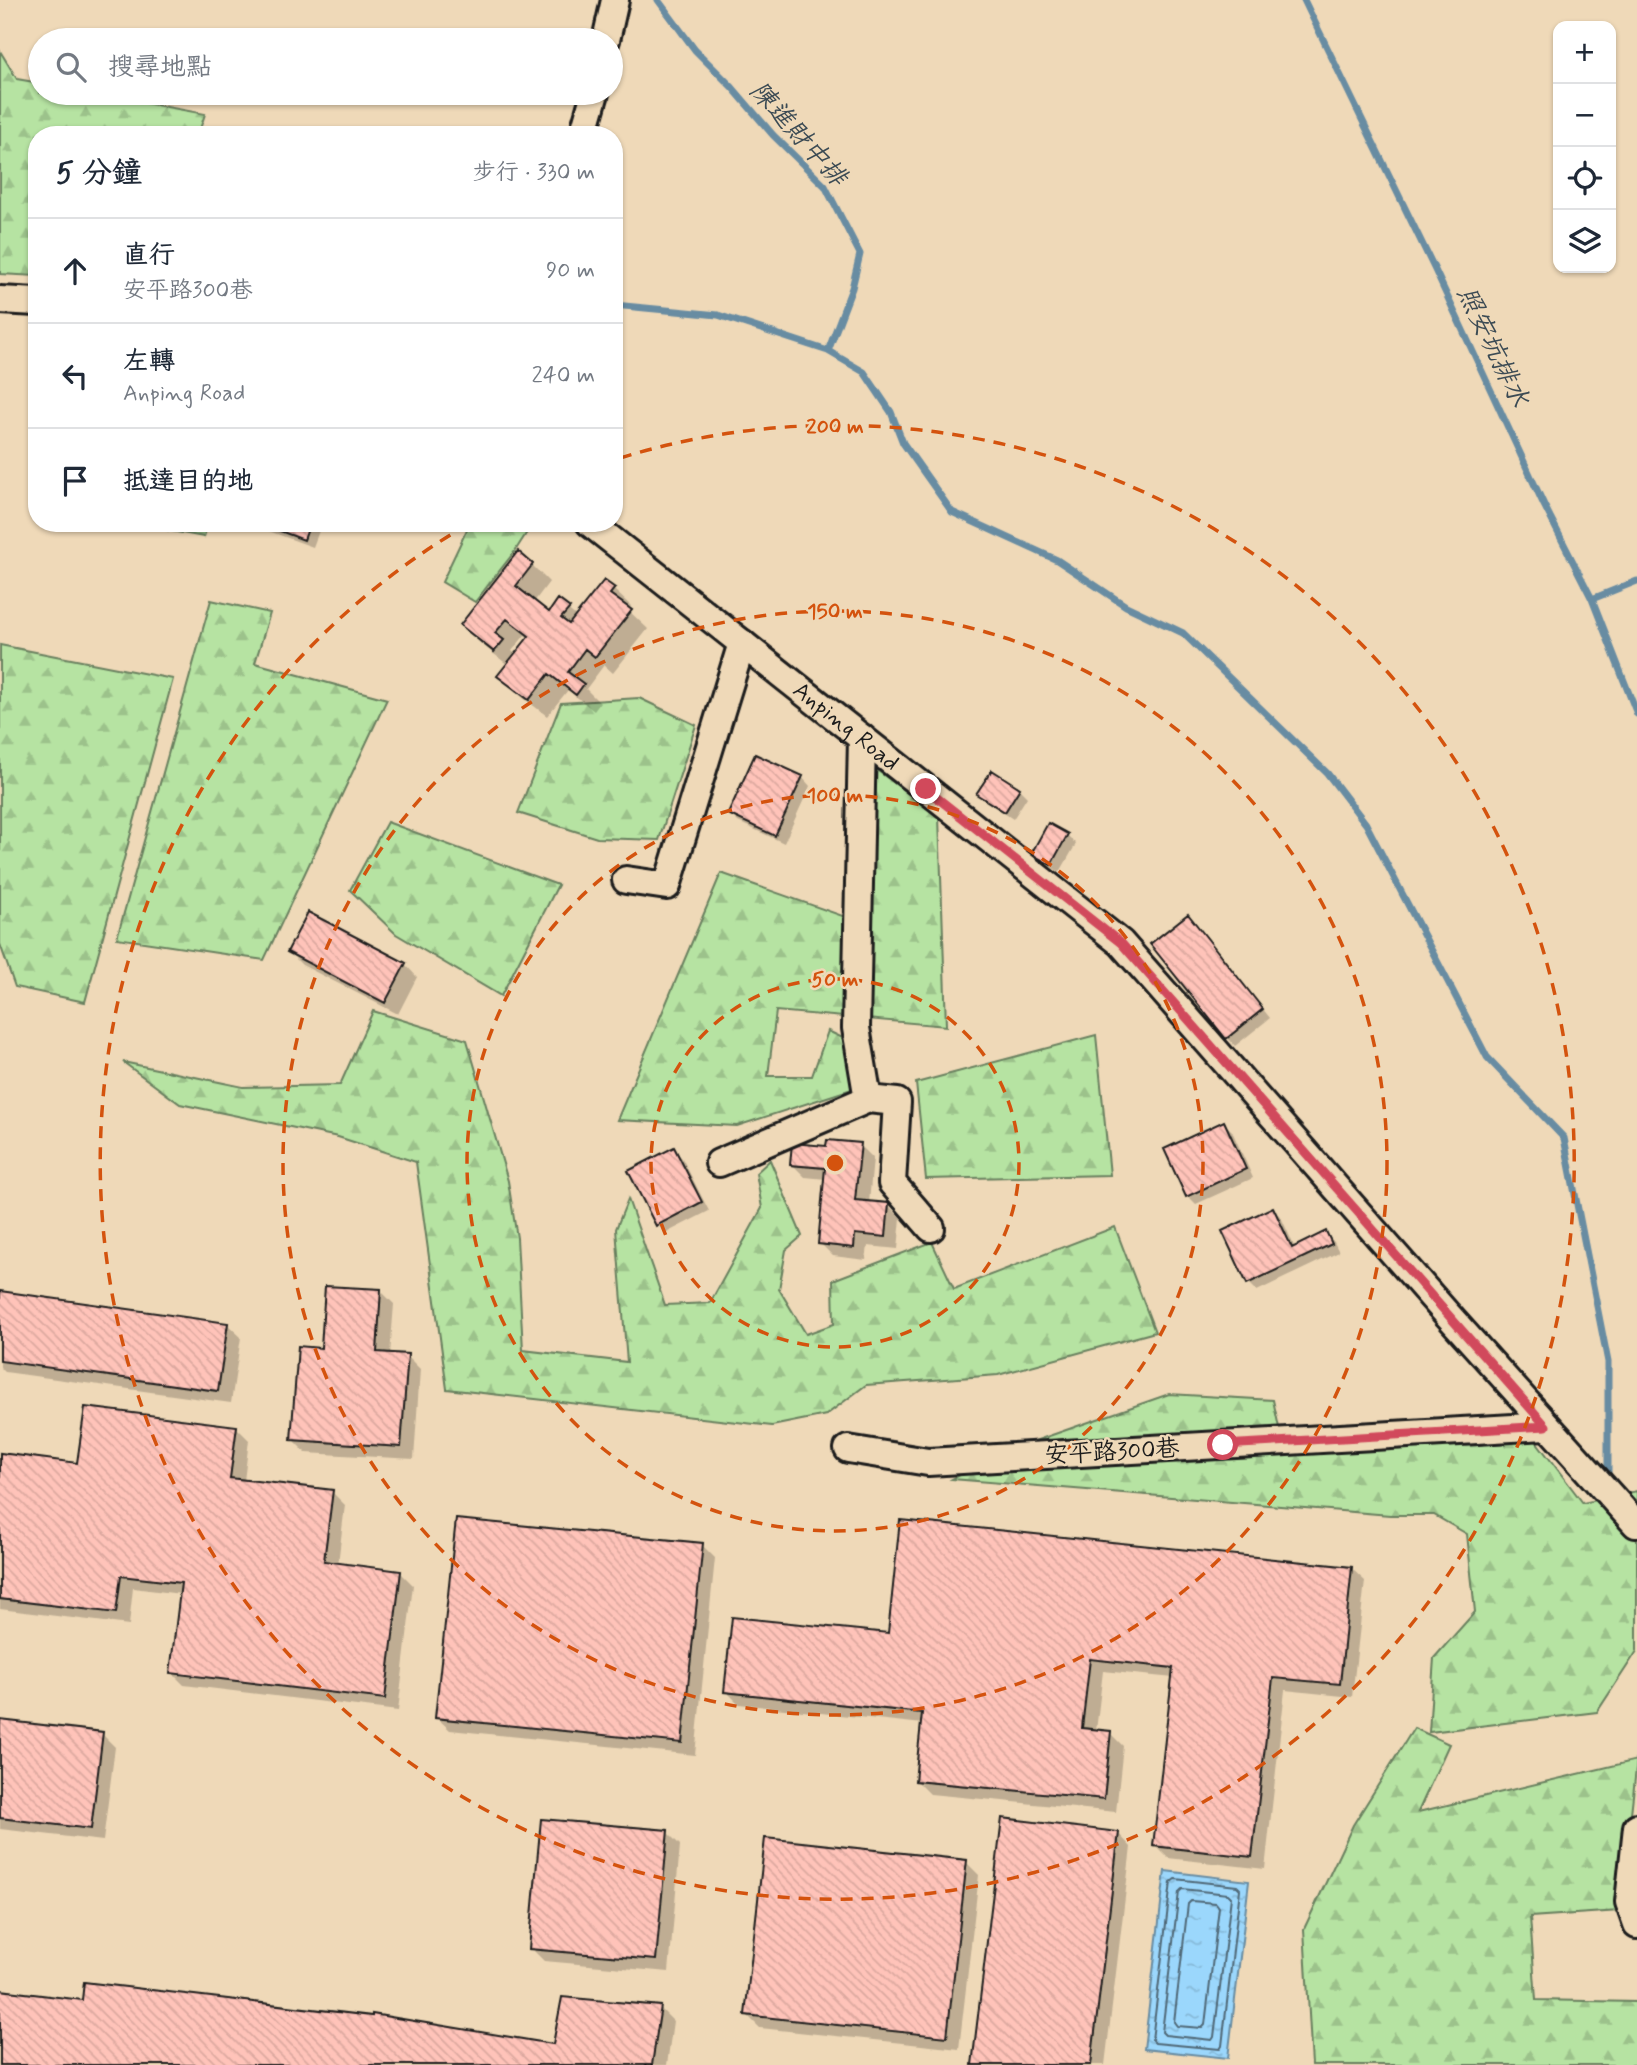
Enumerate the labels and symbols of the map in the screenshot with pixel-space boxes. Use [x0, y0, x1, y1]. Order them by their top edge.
water label: 陳進財中排 [741, 75, 855, 195]
water label: 照安坑排水 [1448, 281, 1536, 414]
text: 200 m [806, 413, 864, 441]
text: 150 m [807, 598, 863, 626]
street label: Anping Road [786, 675, 905, 779]
route end [910, 773, 941, 804]
text: 100 m [807, 782, 863, 810]
text: 50 m [812, 966, 859, 994]
centre of rings [823, 1151, 847, 1175]
route start [1207, 1429, 1238, 1460]
street label: 安平路300巷 [1044, 1433, 1180, 1472]

